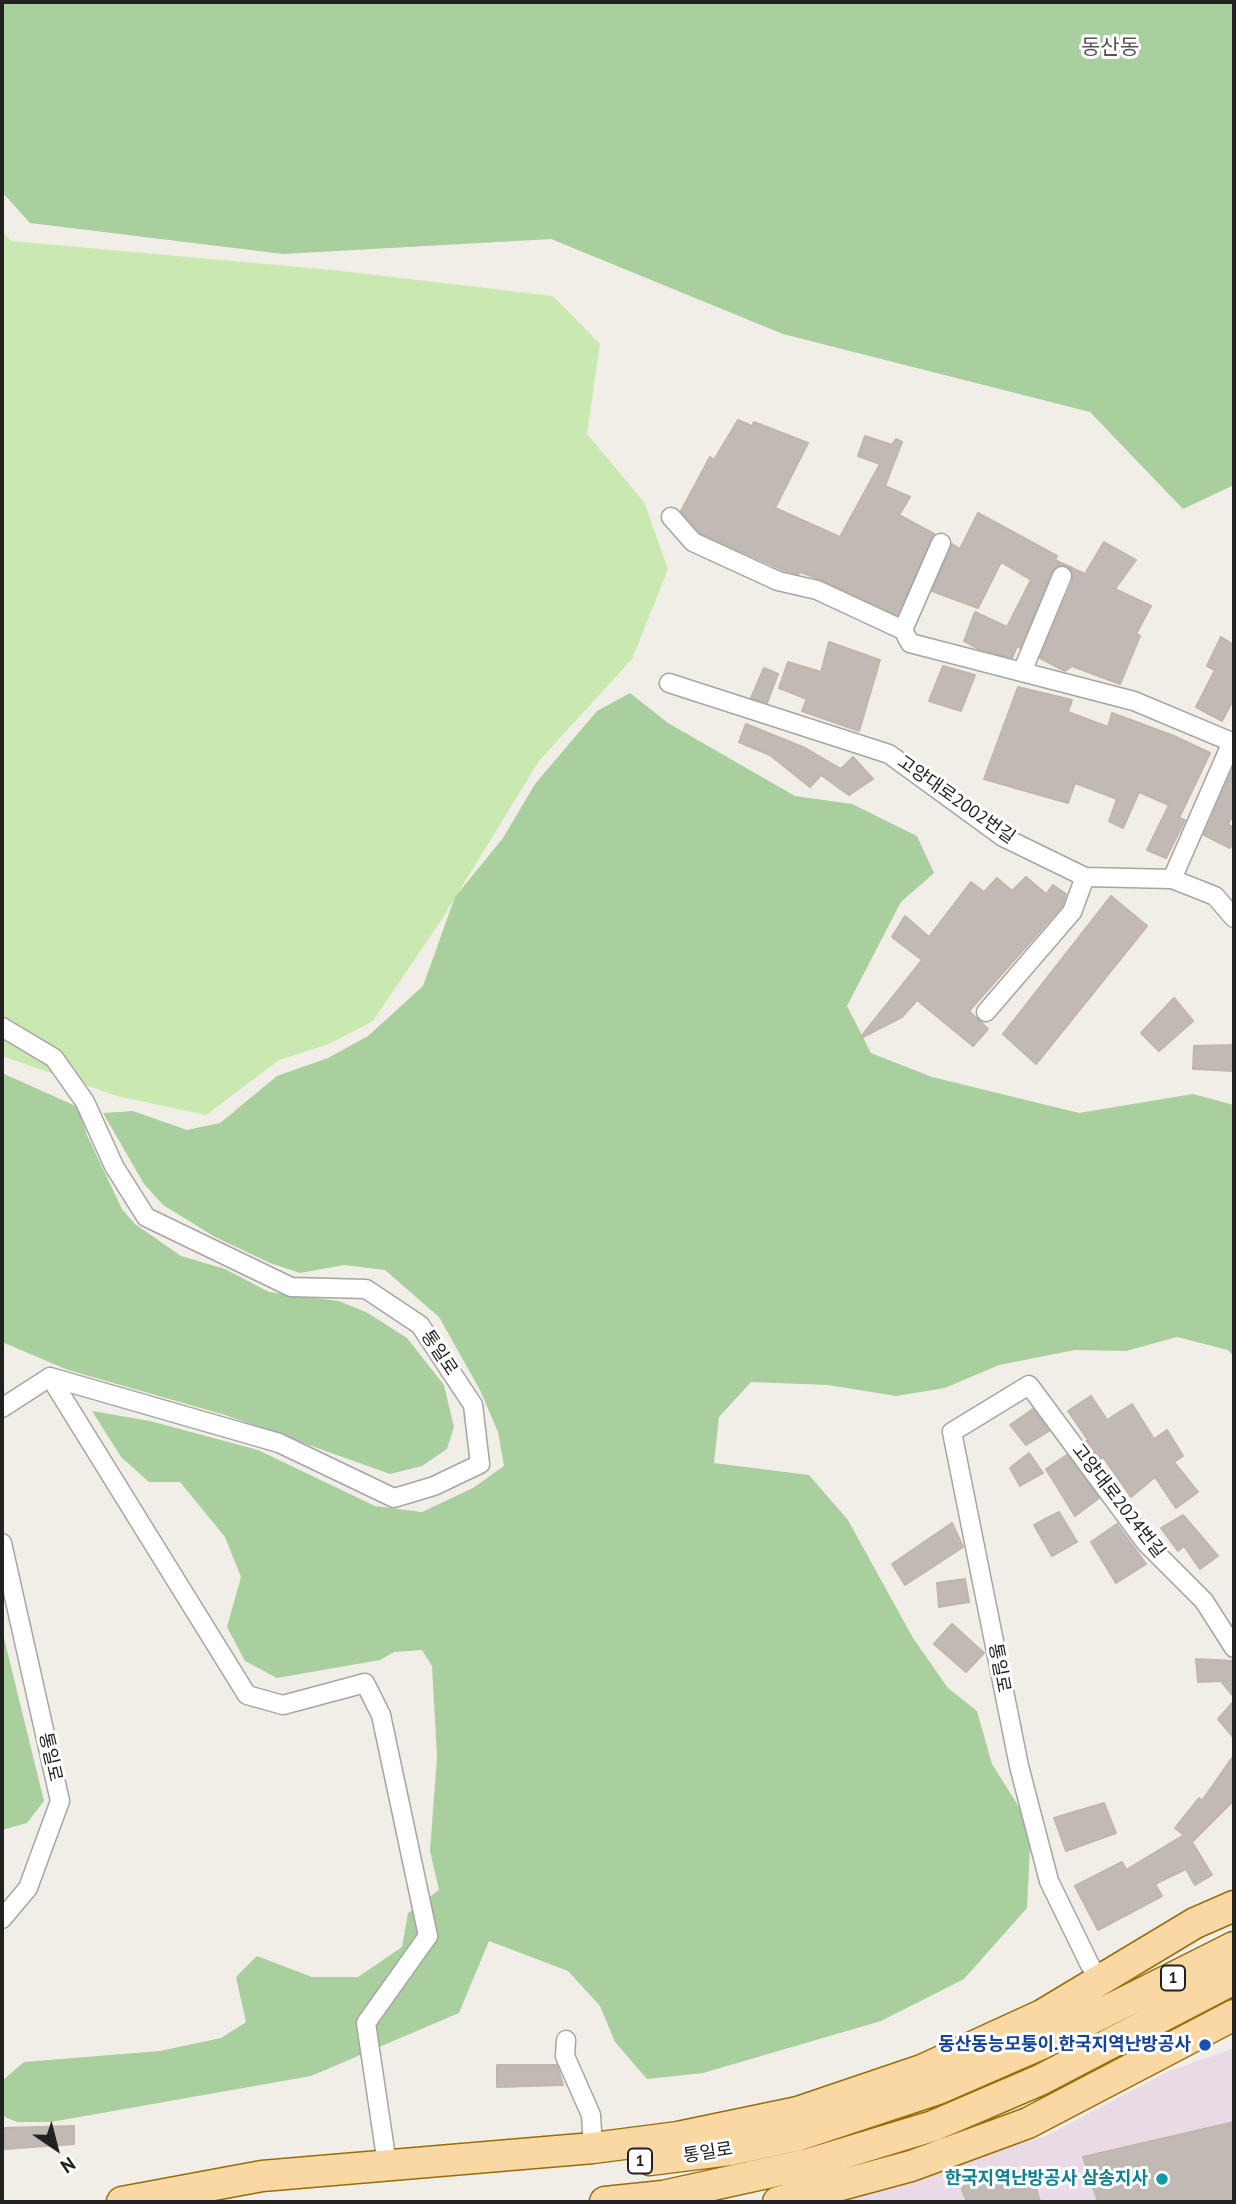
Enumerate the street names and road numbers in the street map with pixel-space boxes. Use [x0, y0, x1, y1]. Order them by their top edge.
street label: 고양대로2002번길 [893, 751, 1019, 849]
street label: 통일로 [416, 1326, 462, 1380]
street label: 고양대로2024번길 [1067, 1440, 1169, 1562]
street label: 통일로 [984, 1642, 1014, 1694]
street label: 통일로 [34, 1730, 66, 1784]
road number: 1 [1161, 1966, 1185, 1990]
street label: 통일로 [682, 2138, 734, 2168]
road number: 1 [628, 2148, 652, 2174]

